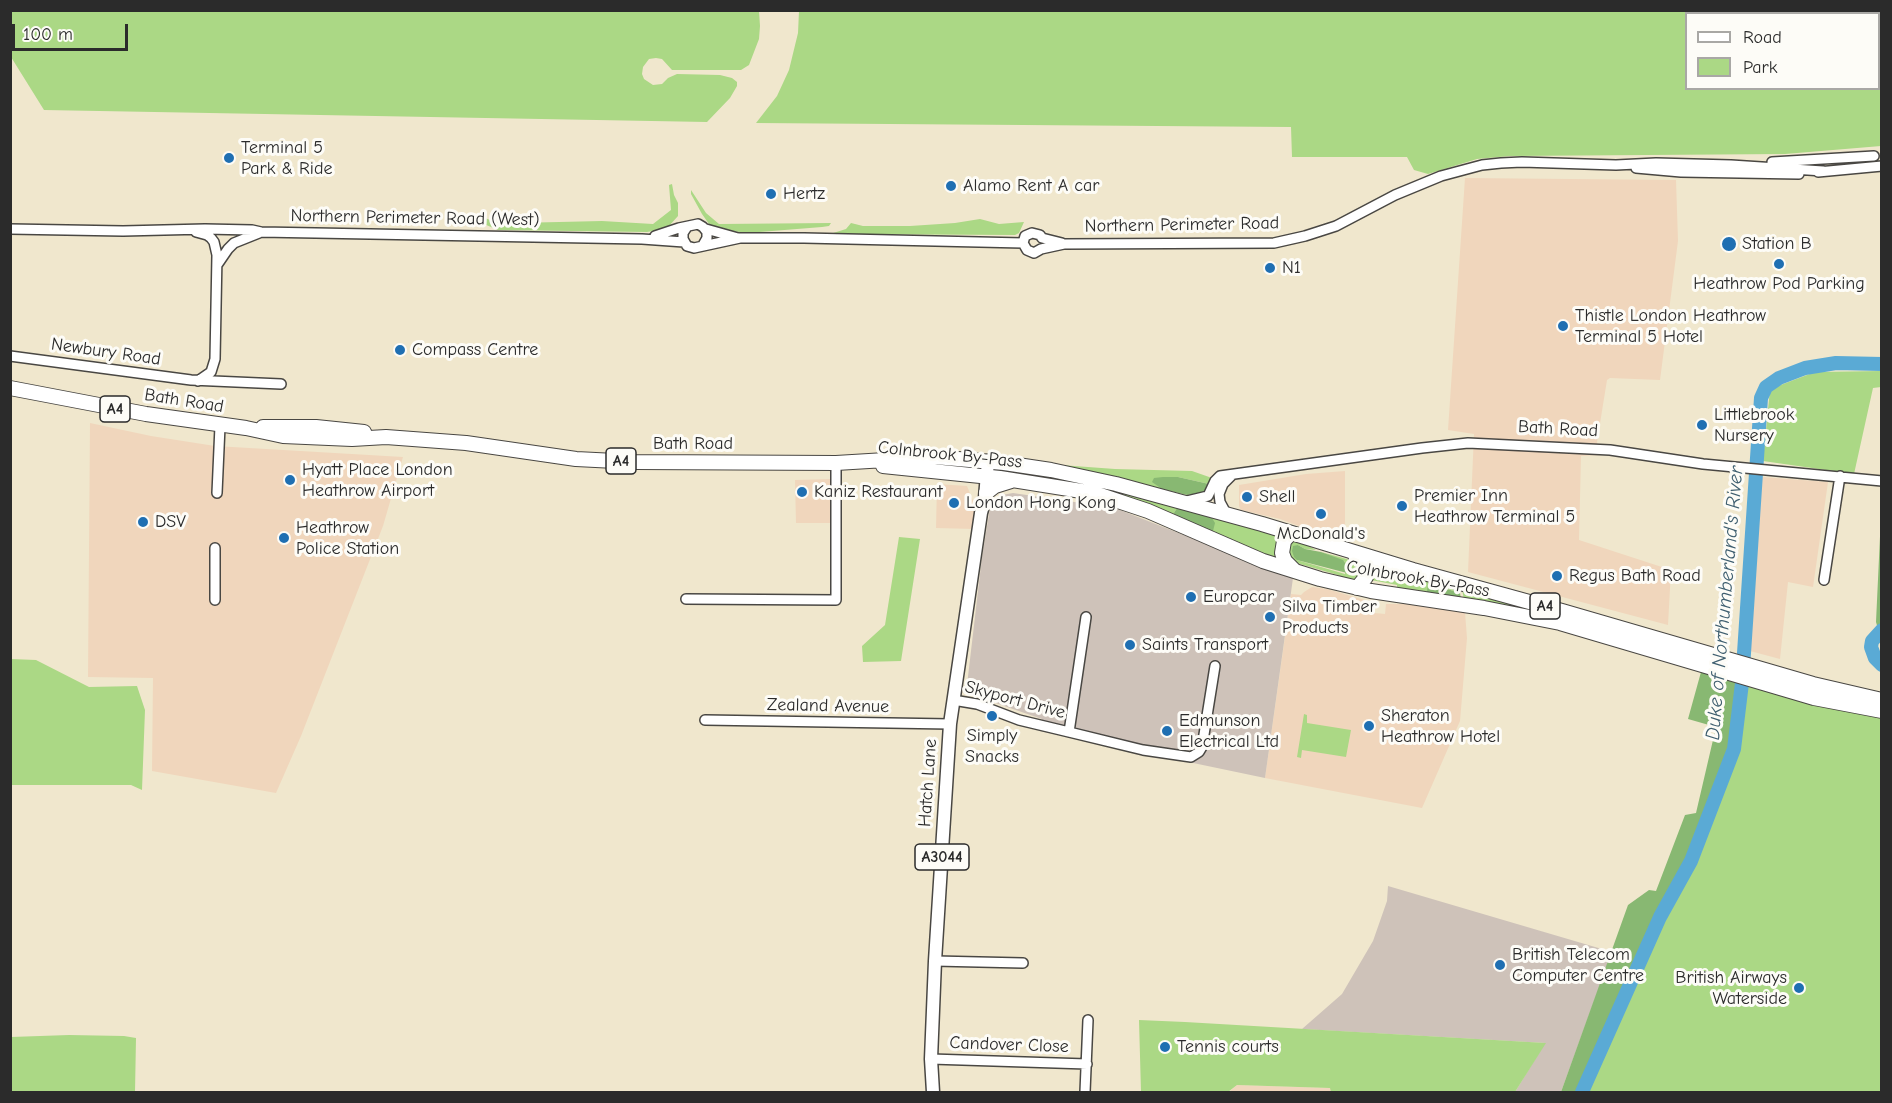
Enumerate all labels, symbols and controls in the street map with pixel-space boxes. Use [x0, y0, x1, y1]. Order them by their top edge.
scale bar [15, 12, 130, 50]
legend [1685, 12, 1880, 90]
text: 100 m [23, 24, 73, 45]
text: Road [1743, 27, 1782, 48]
text: Park [1743, 57, 1777, 78]
place label: Terminal 5 Park & Ride [241, 137, 332, 180]
marker: Terminal 5 Park & Ride [222, 151, 236, 165]
place label: Alamo Rent A car [963, 175, 1099, 197]
marker: Alamo Rent A car [944, 179, 958, 193]
place label: Hertz [783, 183, 825, 205]
marker: Hertz [764, 187, 778, 201]
street label: Northern Perimeter Road (West) [290, 205, 540, 231]
street label: Northern Perimeter Road [1085, 213, 1279, 237]
place label: Station B [1742, 233, 1812, 255]
marker: Station B [1720, 235, 1738, 253]
place label: N1 [1282, 257, 1301, 279]
marker: Heathrow Pod Parking [1772, 257, 1786, 271]
marker: N1 [1263, 261, 1277, 275]
place label: Heathrow Pod Parking [1693, 273, 1865, 295]
place label: Thistle London Heathrow Terminal 5 Hotel [1575, 305, 1766, 348]
marker: Thistle London Heathrow Terminal 5 Hotel [1556, 319, 1570, 333]
street label: Newbury Road [50, 334, 162, 370]
place label: Compass Centre [412, 339, 538, 361]
marker: Compass Centre [393, 343, 407, 357]
street label: Bath Road [143, 384, 225, 418]
road number: A4 [100, 396, 130, 422]
place label: Littlebrook Nursery [1714, 404, 1795, 446]
street label: Bath Road [1517, 416, 1599, 442]
marker: Littlebrook Nursery [1695, 418, 1709, 432]
street label: Bath Road [653, 433, 733, 455]
street label: Colnbrook By-Pass [877, 437, 1023, 473]
road number: A4 [606, 448, 636, 474]
place label: Hyatt Place London Heathrow Airport [302, 459, 453, 502]
water label: Duke of Northumberland's River [1701, 465, 1749, 741]
marker: Hyatt Place London Heathrow Airport [283, 473, 297, 487]
place label: Kaniz Restaurant [814, 481, 943, 503]
marker: Kaniz Restaurant [795, 485, 809, 499]
place label: Premier Inn Heathrow Terminal 5 [1414, 485, 1575, 528]
place label: Shell [1259, 486, 1295, 508]
marker: Shell [1240, 490, 1254, 504]
place label: London Hong Kong [966, 492, 1116, 514]
marker: London Hong Kong [947, 496, 961, 510]
marker: Premier Inn Heathrow Terminal 5 [1395, 499, 1409, 513]
marker: McDonald's [1314, 507, 1328, 521]
place label: DSV [155, 511, 186, 533]
marker: DSV [136, 515, 150, 529]
place label: Heathrow Police Station [296, 517, 399, 560]
place label: McDonald's [1277, 523, 1365, 545]
marker: Heathrow Police Station [277, 531, 291, 545]
street label: Colnbrook By-Pass [1345, 556, 1491, 602]
place label: Regus Bath Road [1569, 565, 1701, 587]
marker: Regus Bath Road [1550, 569, 1564, 583]
place label: Europcar [1203, 586, 1274, 608]
marker: Europcar [1184, 590, 1198, 604]
road number: A4 [1530, 593, 1560, 619]
place label: Silva Timber Products [1282, 596, 1377, 638]
marker: Silva Timber Products [1263, 610, 1277, 624]
place label: Saints Transport [1142, 634, 1268, 656]
marker: Saints Transport [1123, 638, 1137, 652]
street label: Skyport Drive [963, 676, 1067, 724]
street label: Zealand Avenue [767, 694, 889, 718]
place label: Sheraton Heathrow Hotel [1381, 705, 1500, 748]
marker: Simply Snacks [985, 709, 999, 723]
place label: Edmunson Electrical Ltd [1179, 710, 1279, 752]
marker: Sheraton Heathrow Hotel [1362, 719, 1376, 733]
marker: Edmunson Electrical Ltd [1160, 724, 1174, 738]
place label: Simply Snacks [965, 725, 1019, 768]
street label: Hatch Lane [914, 738, 942, 828]
road number: A3044 [915, 844, 969, 870]
place label: British Telecom Computer Centre [1512, 944, 1644, 986]
marker: British Telecom Computer Centre [1493, 958, 1507, 972]
place label: British Airways Waterside [1675, 967, 1787, 1010]
marker: British Airways Waterside [1792, 981, 1806, 995]
street label: Candover Close [949, 1032, 1069, 1058]
place label: Tennis courts [1177, 1036, 1279, 1058]
marker: Tennis courts [1158, 1040, 1172, 1054]

